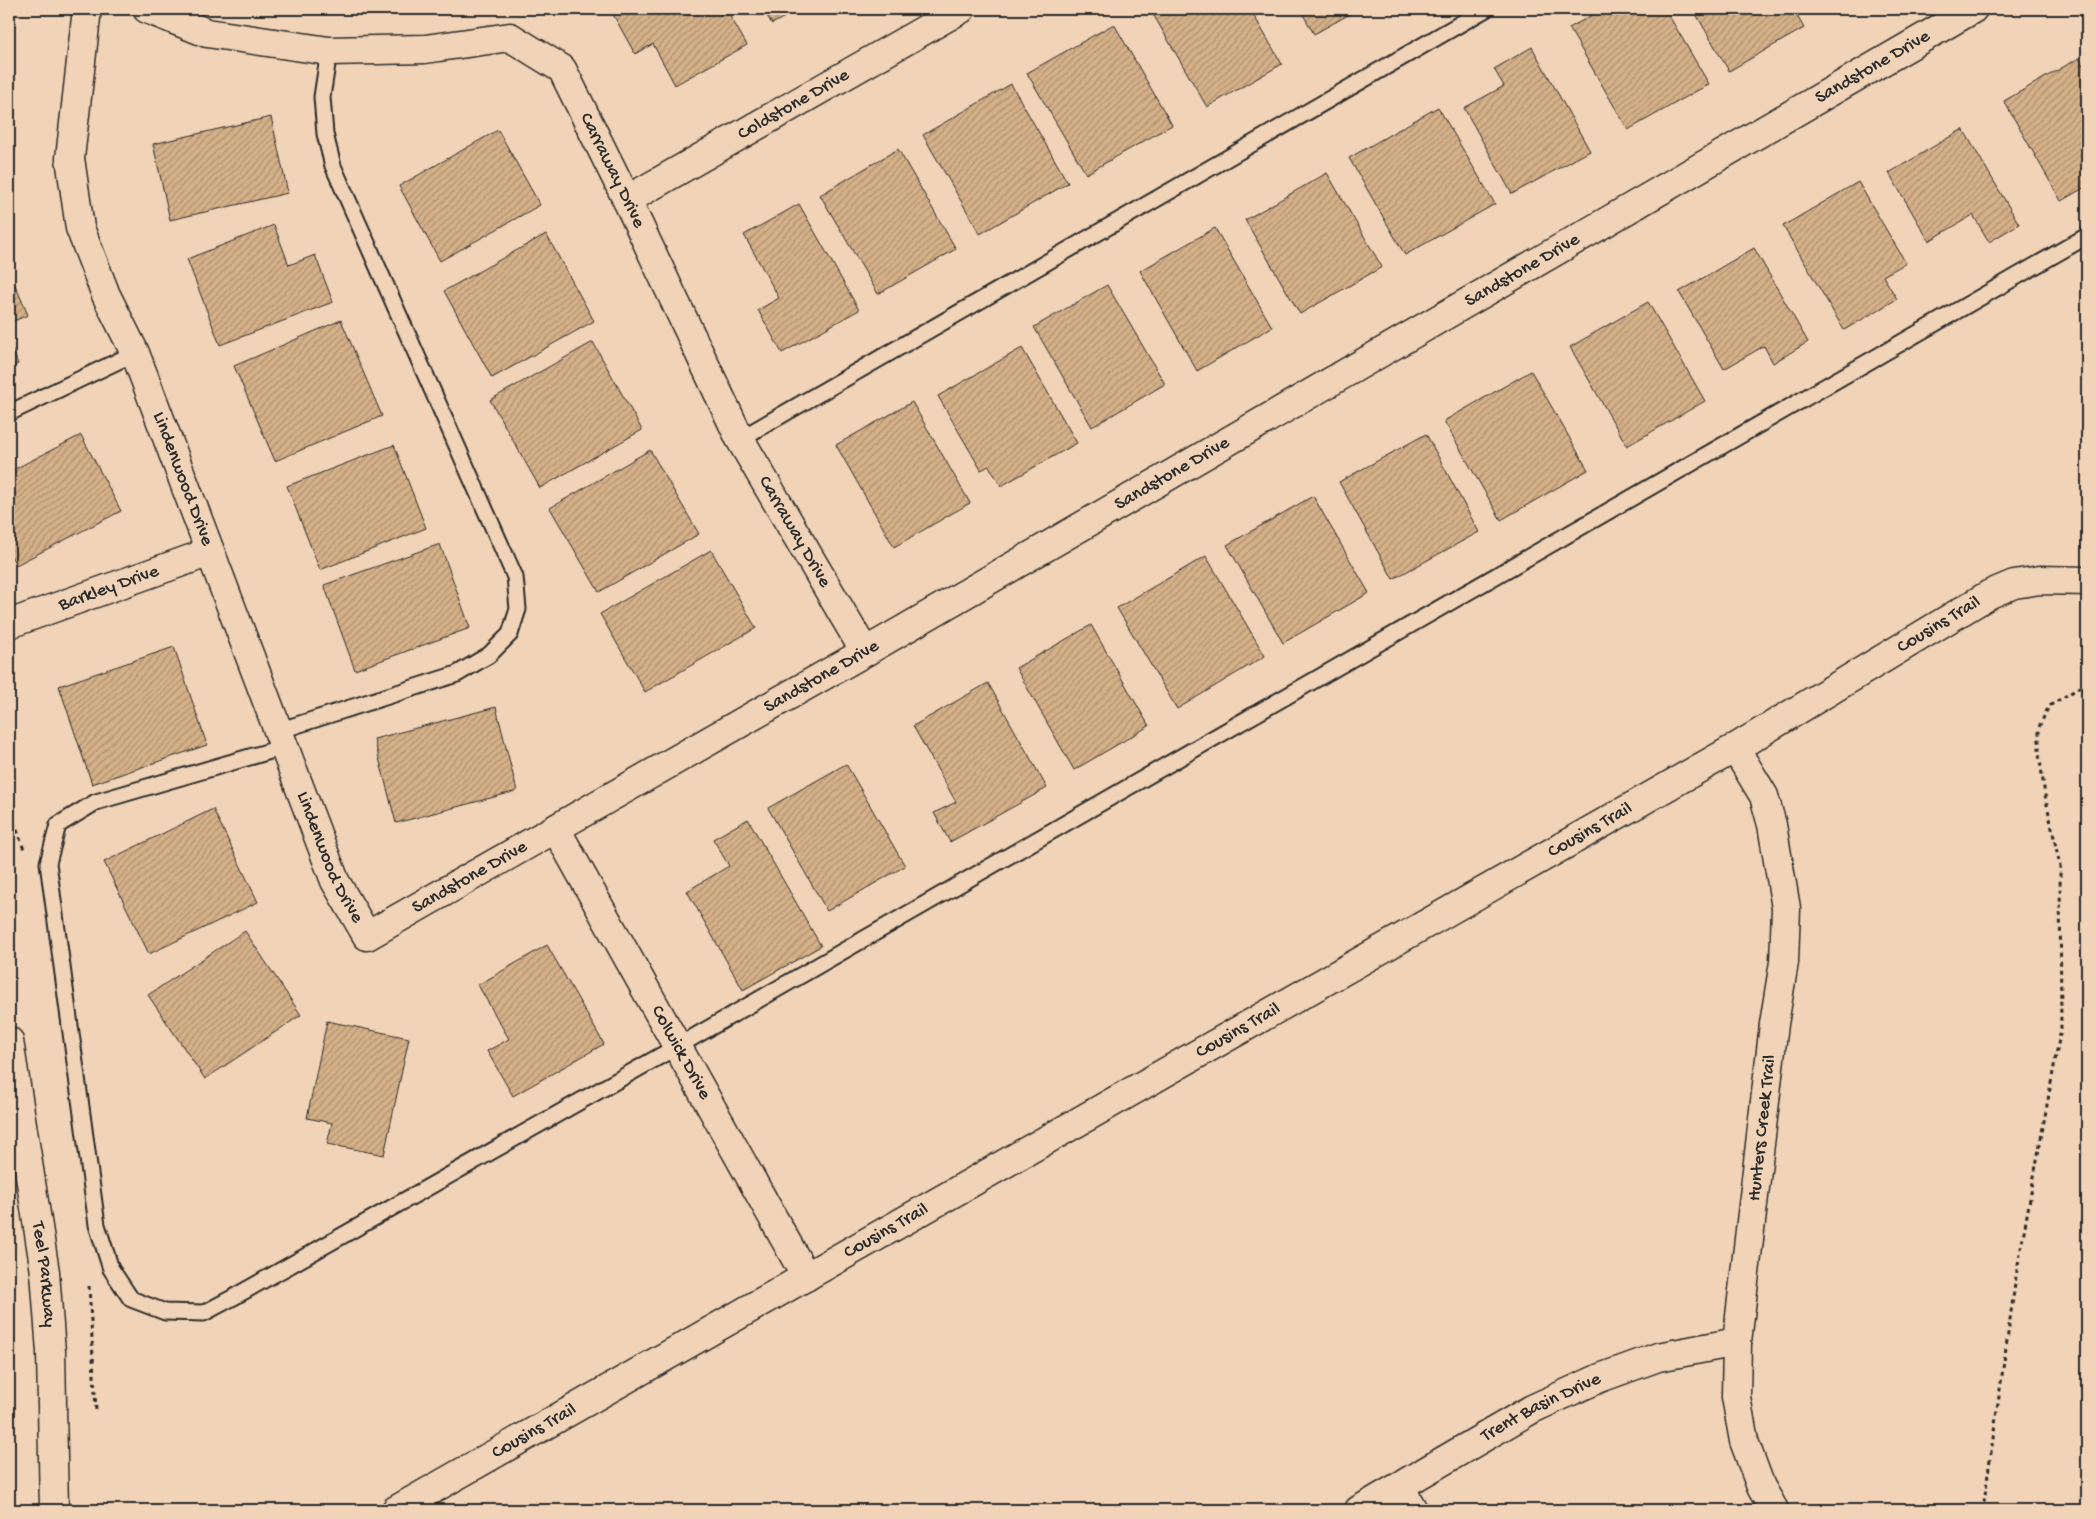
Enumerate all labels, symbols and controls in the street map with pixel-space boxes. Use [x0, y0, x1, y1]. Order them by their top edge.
street label: Sandstone Drive [1811, 25, 1934, 110]
street label: Coldstone Drive [734, 64, 854, 146]
street label: Carraway Drive [574, 109, 650, 232]
street label: Sandstone Drive [1461, 228, 1584, 313]
street label: Lindenwood Drive [147, 409, 219, 549]
street label: Sandstone Drive [1111, 431, 1234, 516]
street label: Carraway Drive [753, 472, 836, 592]
street label: Barkley Drive [55, 560, 162, 617]
street label: Cousins Trail [1893, 591, 1985, 659]
street label: Sandstone Drive [760, 635, 884, 719]
street label: Lindenwood Drive [291, 788, 369, 927]
street label: Cousins Trail [1544, 797, 1637, 864]
street label: Sandstone Drive [408, 835, 532, 919]
street label: Cousins Trail [1192, 998, 1285, 1064]
street label: Colwick Drive [645, 1001, 716, 1104]
street label: Hunters Creek Trail [1744, 1054, 1782, 1202]
street label: Cousins Trail [840, 1198, 933, 1264]
street label: Teel Parkway [26, 1219, 61, 1329]
street label: Trent Basin Drive [1476, 1368, 1605, 1448]
street label: Cousins Trail [488, 1398, 581, 1465]

